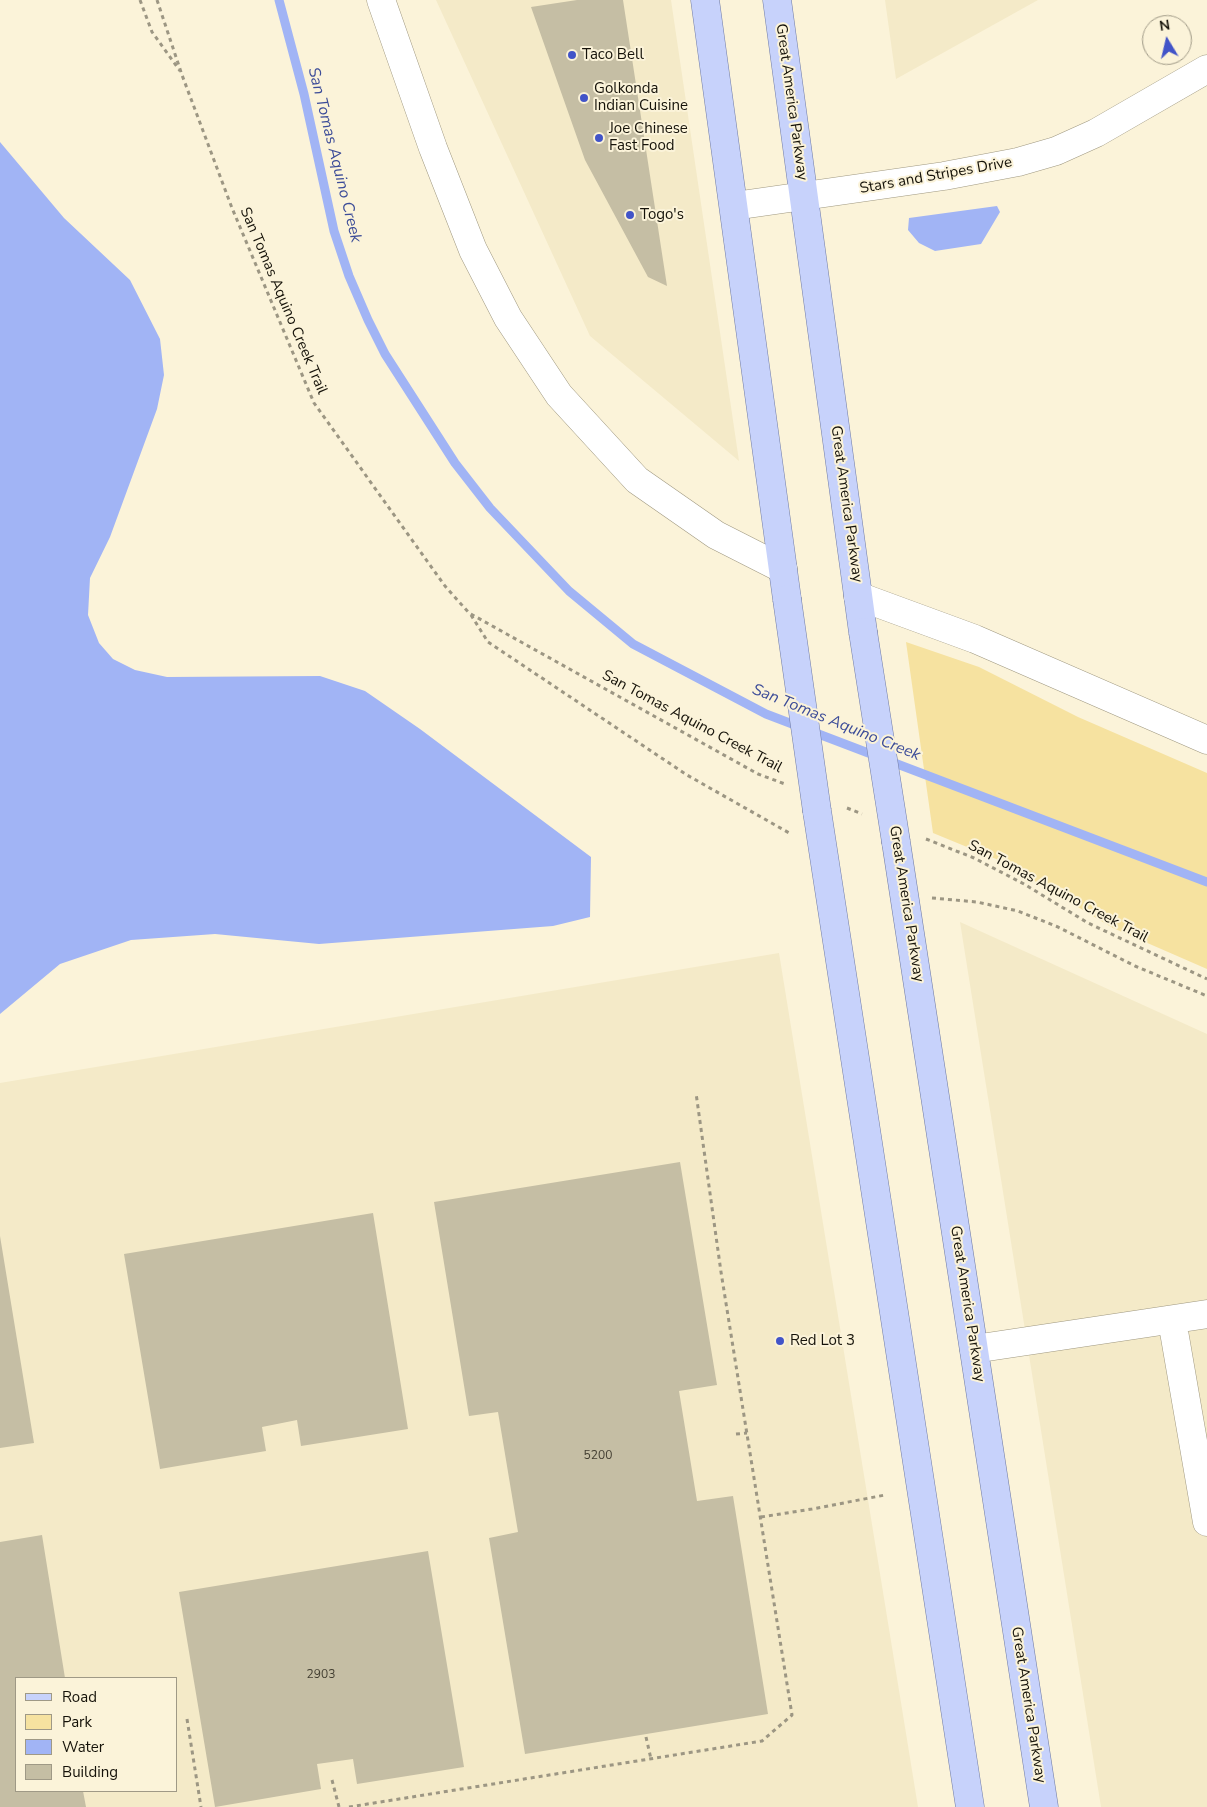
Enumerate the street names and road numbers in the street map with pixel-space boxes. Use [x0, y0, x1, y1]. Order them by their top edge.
street label: Great America Parkway [771, 22, 811, 182]
street label: Stars and Stripes Drive [858, 154, 1014, 198]
street label: San Tomas Aquino Creek Trail [235, 205, 331, 397]
street label: Great America Parkway [826, 424, 866, 584]
street label: San Tomas Aquino Creek Trail [599, 667, 785, 777]
street label: Great America Parkway [885, 824, 927, 984]
street label: San Tomas Aquino Creek Trail [965, 837, 1151, 947]
street label: Great America Parkway [946, 1224, 988, 1384]
street label: Great America Parkway [1007, 1625, 1049, 1785]

